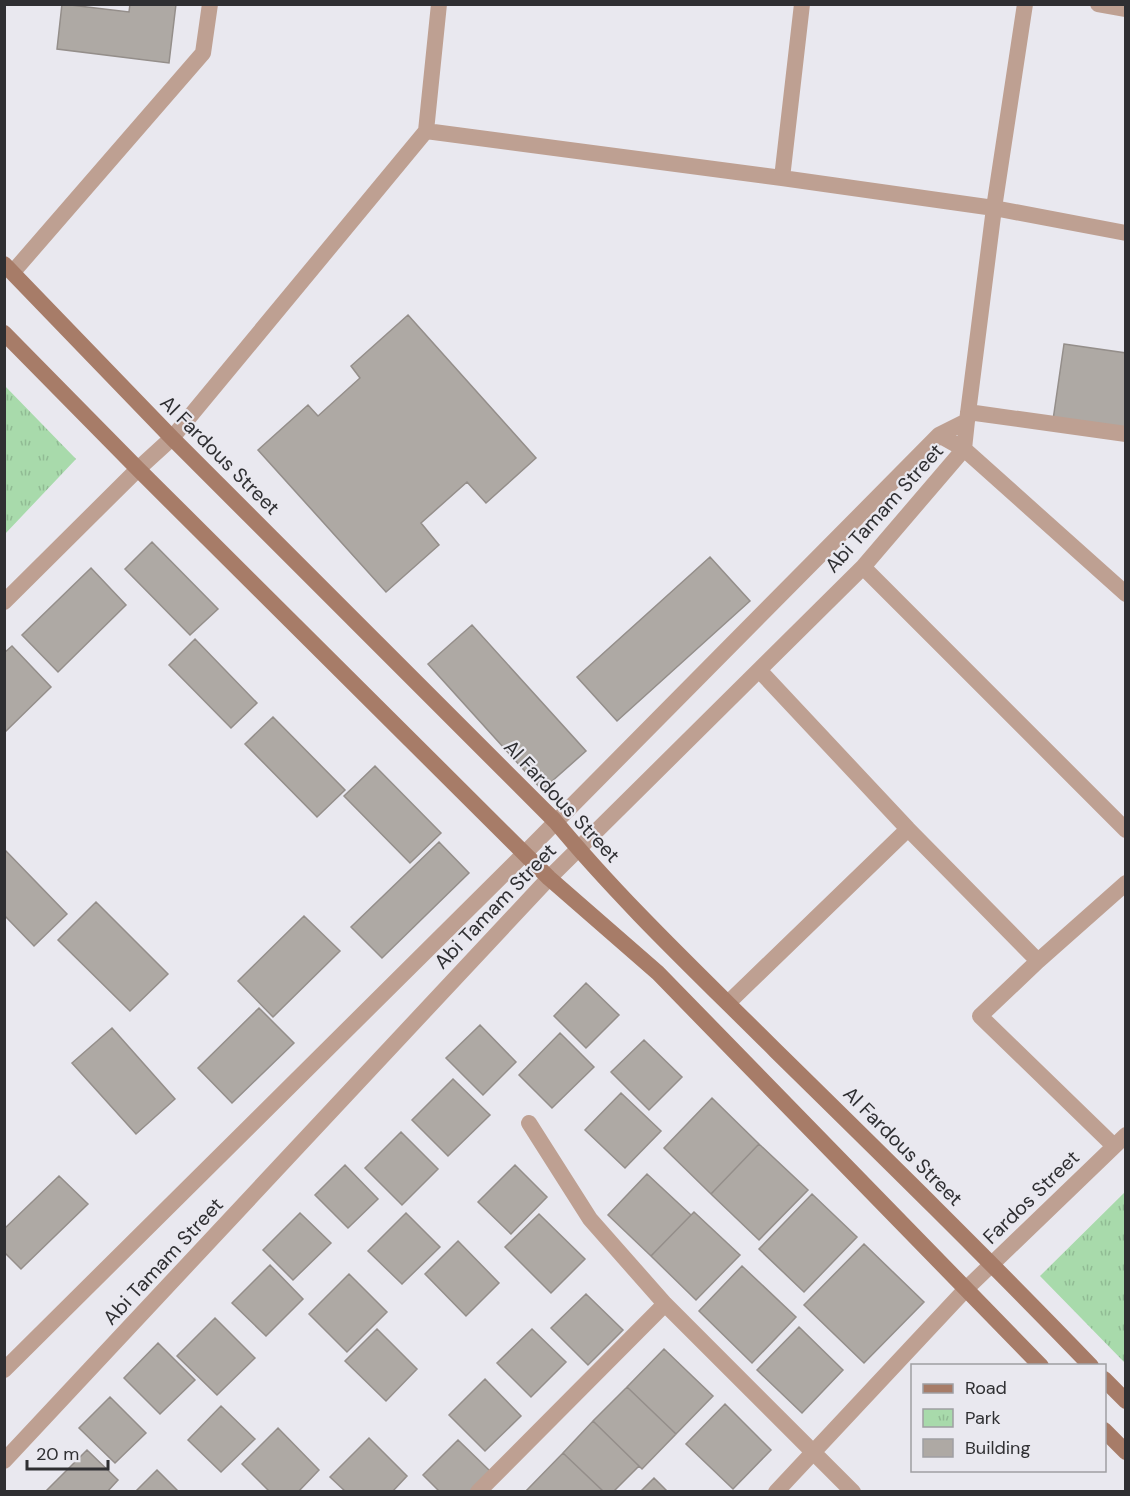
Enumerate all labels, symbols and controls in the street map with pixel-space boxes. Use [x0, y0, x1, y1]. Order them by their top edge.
street label: Al Fardous Street [155, 390, 285, 520]
street label: Abi Tamam Street [819, 438, 949, 578]
street label: Al Fardous Street [498, 734, 626, 868]
street label: Abi Tamam Street [428, 837, 562, 974]
street label: Al Fardous Street [838, 1081, 968, 1211]
street label: Fardos Street [977, 1144, 1085, 1250]
street label: Abi Tamam Street [97, 1192, 229, 1330]
legend [911, 1364, 1106, 1472]
text: Road [965, 1376, 1007, 1400]
text: Park [965, 1406, 1001, 1430]
scale bar [27, 1433, 108, 1471]
text: Building [965, 1436, 1030, 1460]
text: 20 m [36, 1442, 79, 1466]

